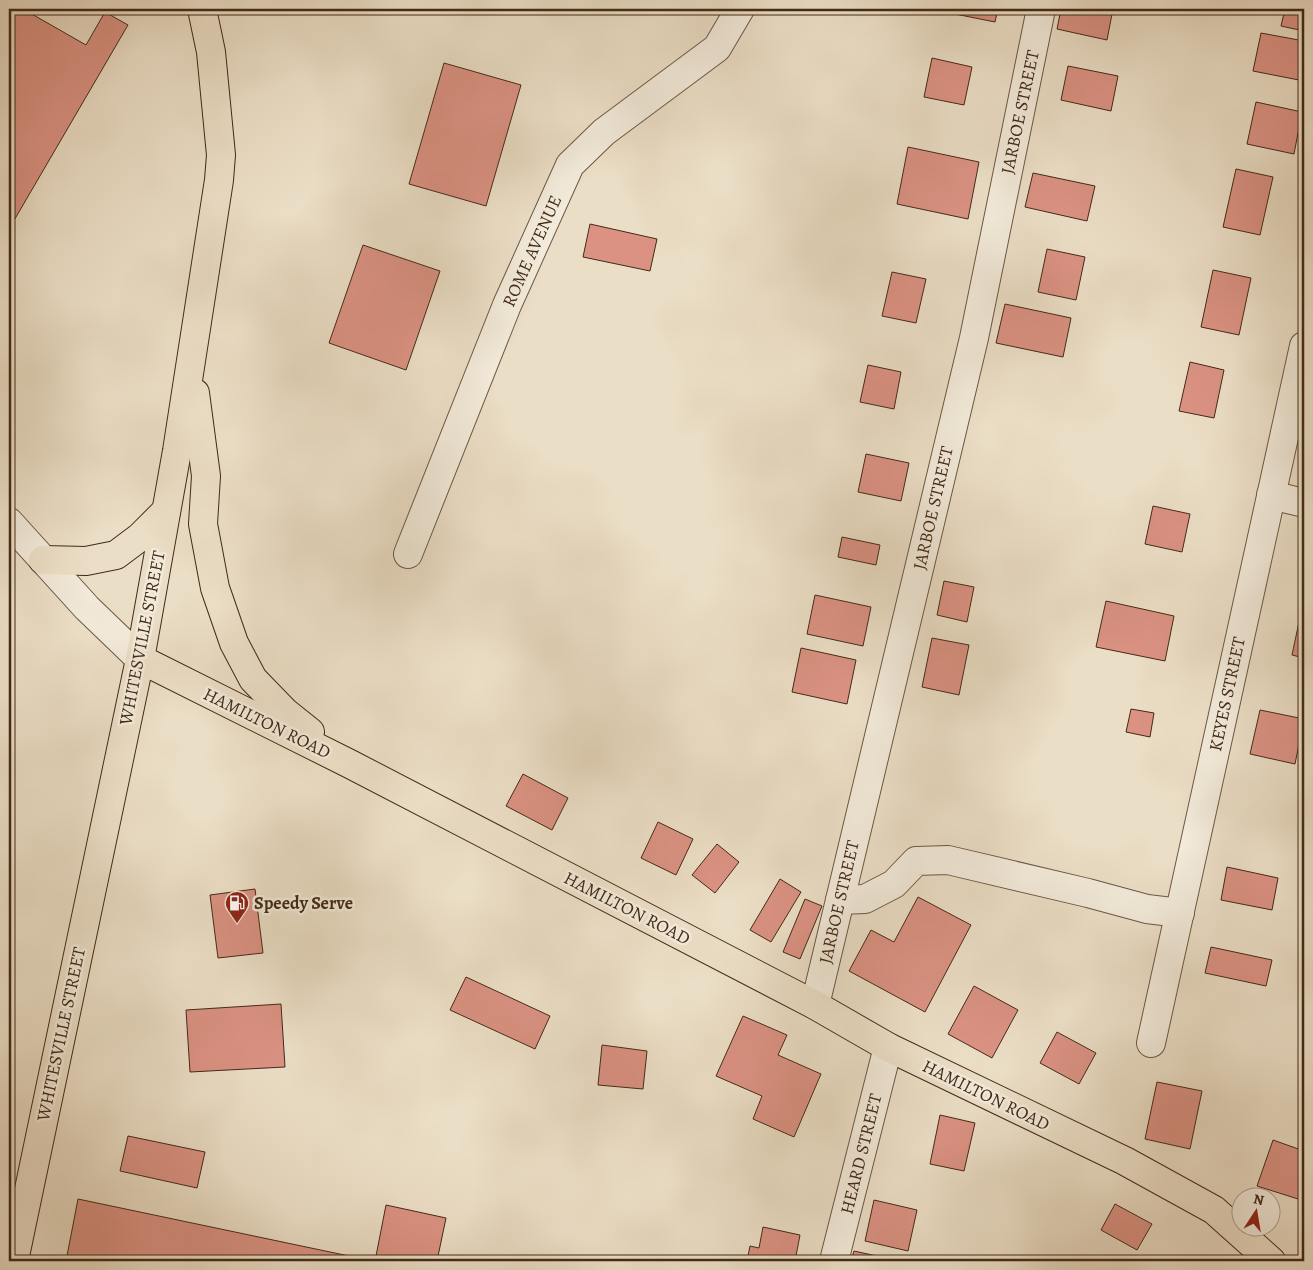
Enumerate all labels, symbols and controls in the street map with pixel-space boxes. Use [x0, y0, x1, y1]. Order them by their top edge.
street label: JARBOE STREET [995, 48, 1045, 176]
street label: ROME AVENUE [497, 191, 567, 311]
street label: JARBOE STREET [907, 444, 959, 572]
street label: WHITESVILLE STREET [113, 549, 171, 728]
street label: KEYES STREET [1203, 634, 1251, 753]
street label: HAMILTON ROAD [199, 682, 335, 764]
street label: JARBOE STREET [813, 838, 865, 966]
street label: HAMILTON ROAD [560, 866, 694, 950]
fuel station icon: Speedy Serve [224, 890, 250, 924]
place label: Speedy Serve [254, 891, 353, 915]
street label: WHITESVILLE STREET [31, 945, 91, 1124]
street label: HAMILTON ROAD [918, 1054, 1054, 1136]
street label: HEARD STREET [834, 1091, 888, 1217]
north arrow [1230, 1188, 1280, 1238]
text: N [1252, 1189, 1266, 1210]

